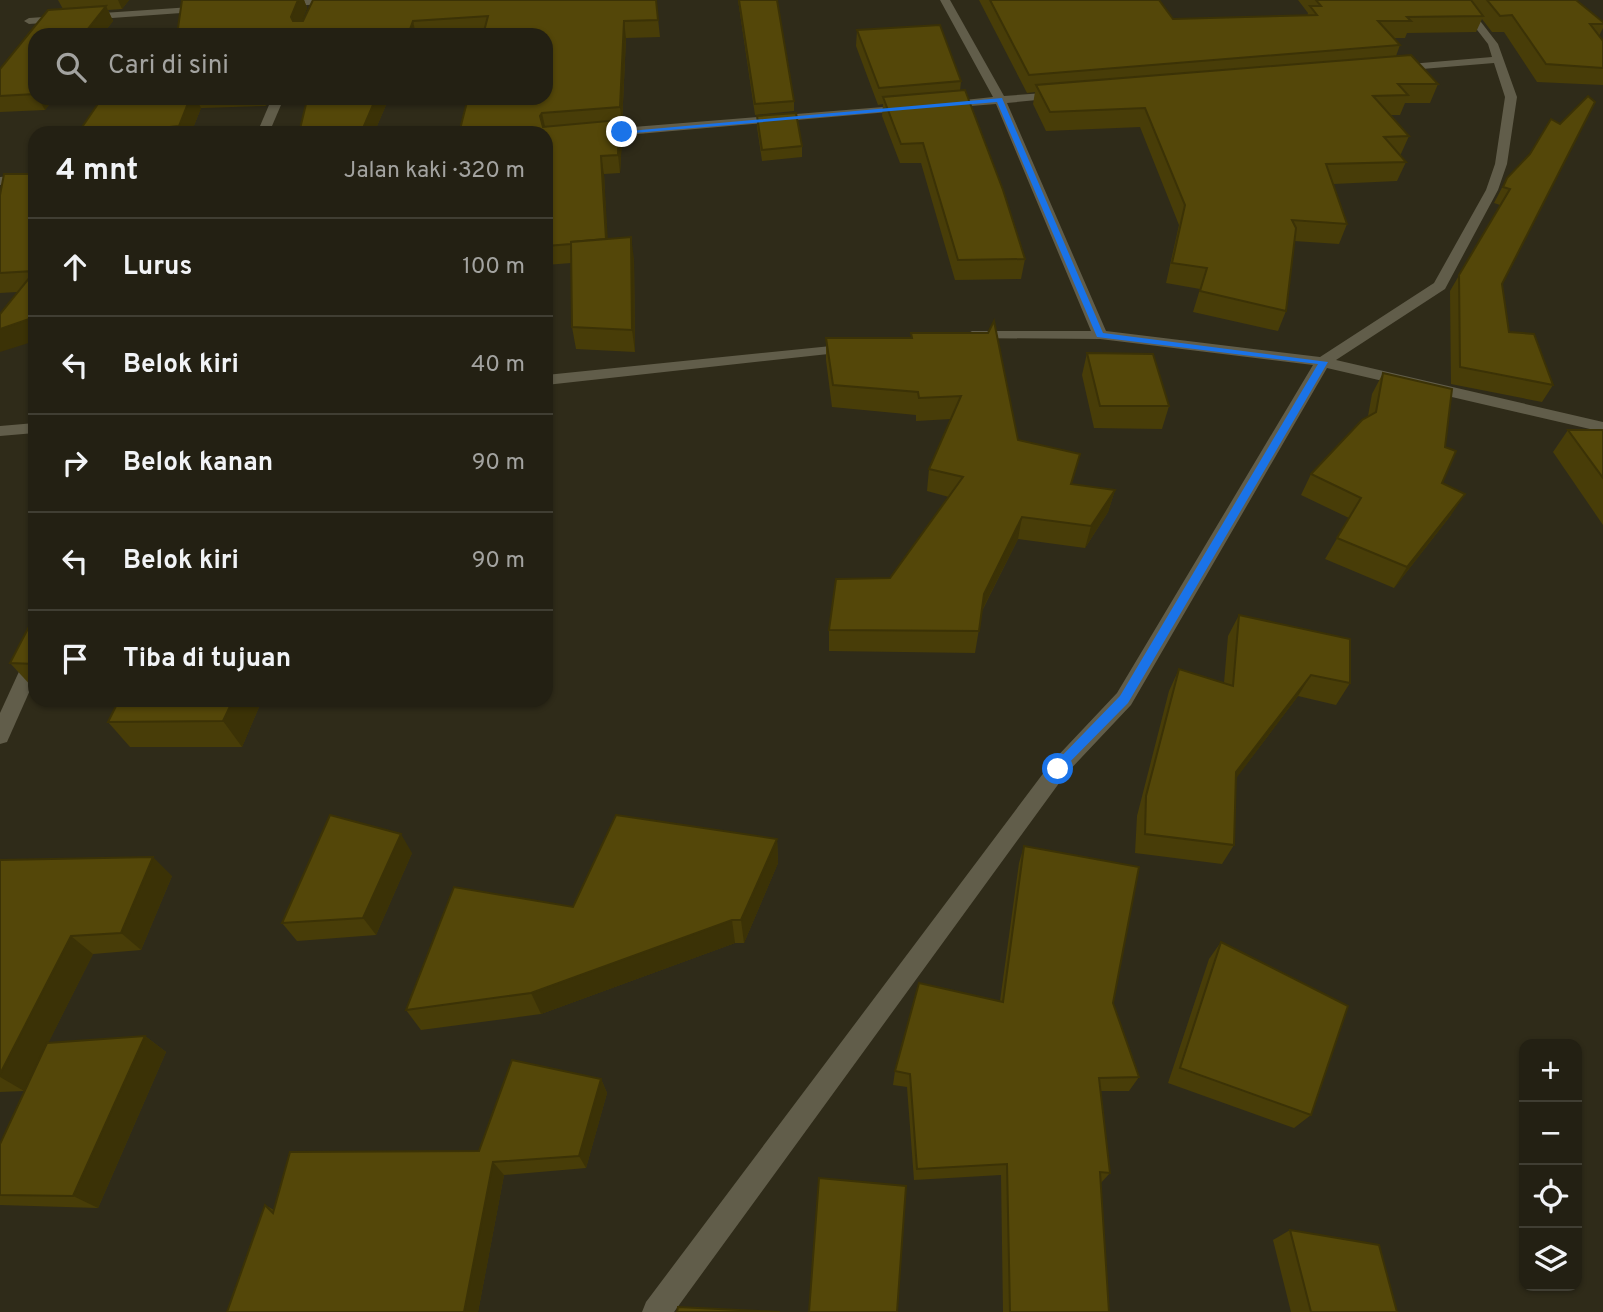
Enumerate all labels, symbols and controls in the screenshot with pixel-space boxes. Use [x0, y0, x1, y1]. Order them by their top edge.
search box [28, 28, 553, 105]
icon: search [52, 48, 90, 86]
text: Cari di sini [108, 50, 229, 83]
route end [606, 116, 637, 147]
text: 4 mnt [56, 153, 138, 190]
text: Jalan kaki · 320 m [344, 157, 525, 186]
icon: ahead [56, 248, 94, 286]
text: Lurus [123, 251, 192, 284]
text: 100 m [462, 253, 525, 282]
icon: left [56, 346, 94, 384]
text: Belok kiri [123, 349, 239, 382]
text: 40 m [471, 351, 525, 380]
icon: right [56, 444, 94, 482]
text: Belok kanan [123, 447, 273, 480]
text: 90 m [472, 449, 525, 478]
icon: left [56, 542, 94, 580]
text: Belok kiri [123, 545, 239, 578]
text: 90 m [472, 547, 525, 576]
icon: arrive [56, 640, 94, 678]
text: Tiba di tujuan [123, 643, 291, 676]
route start [1042, 753, 1073, 784]
map controls [1519, 1039, 1582, 1291]
button: + [1519, 1039, 1582, 1102]
button: − [1519, 1102, 1582, 1165]
button: locate [1519, 1165, 1582, 1228]
button: layers [1519, 1228, 1582, 1291]

